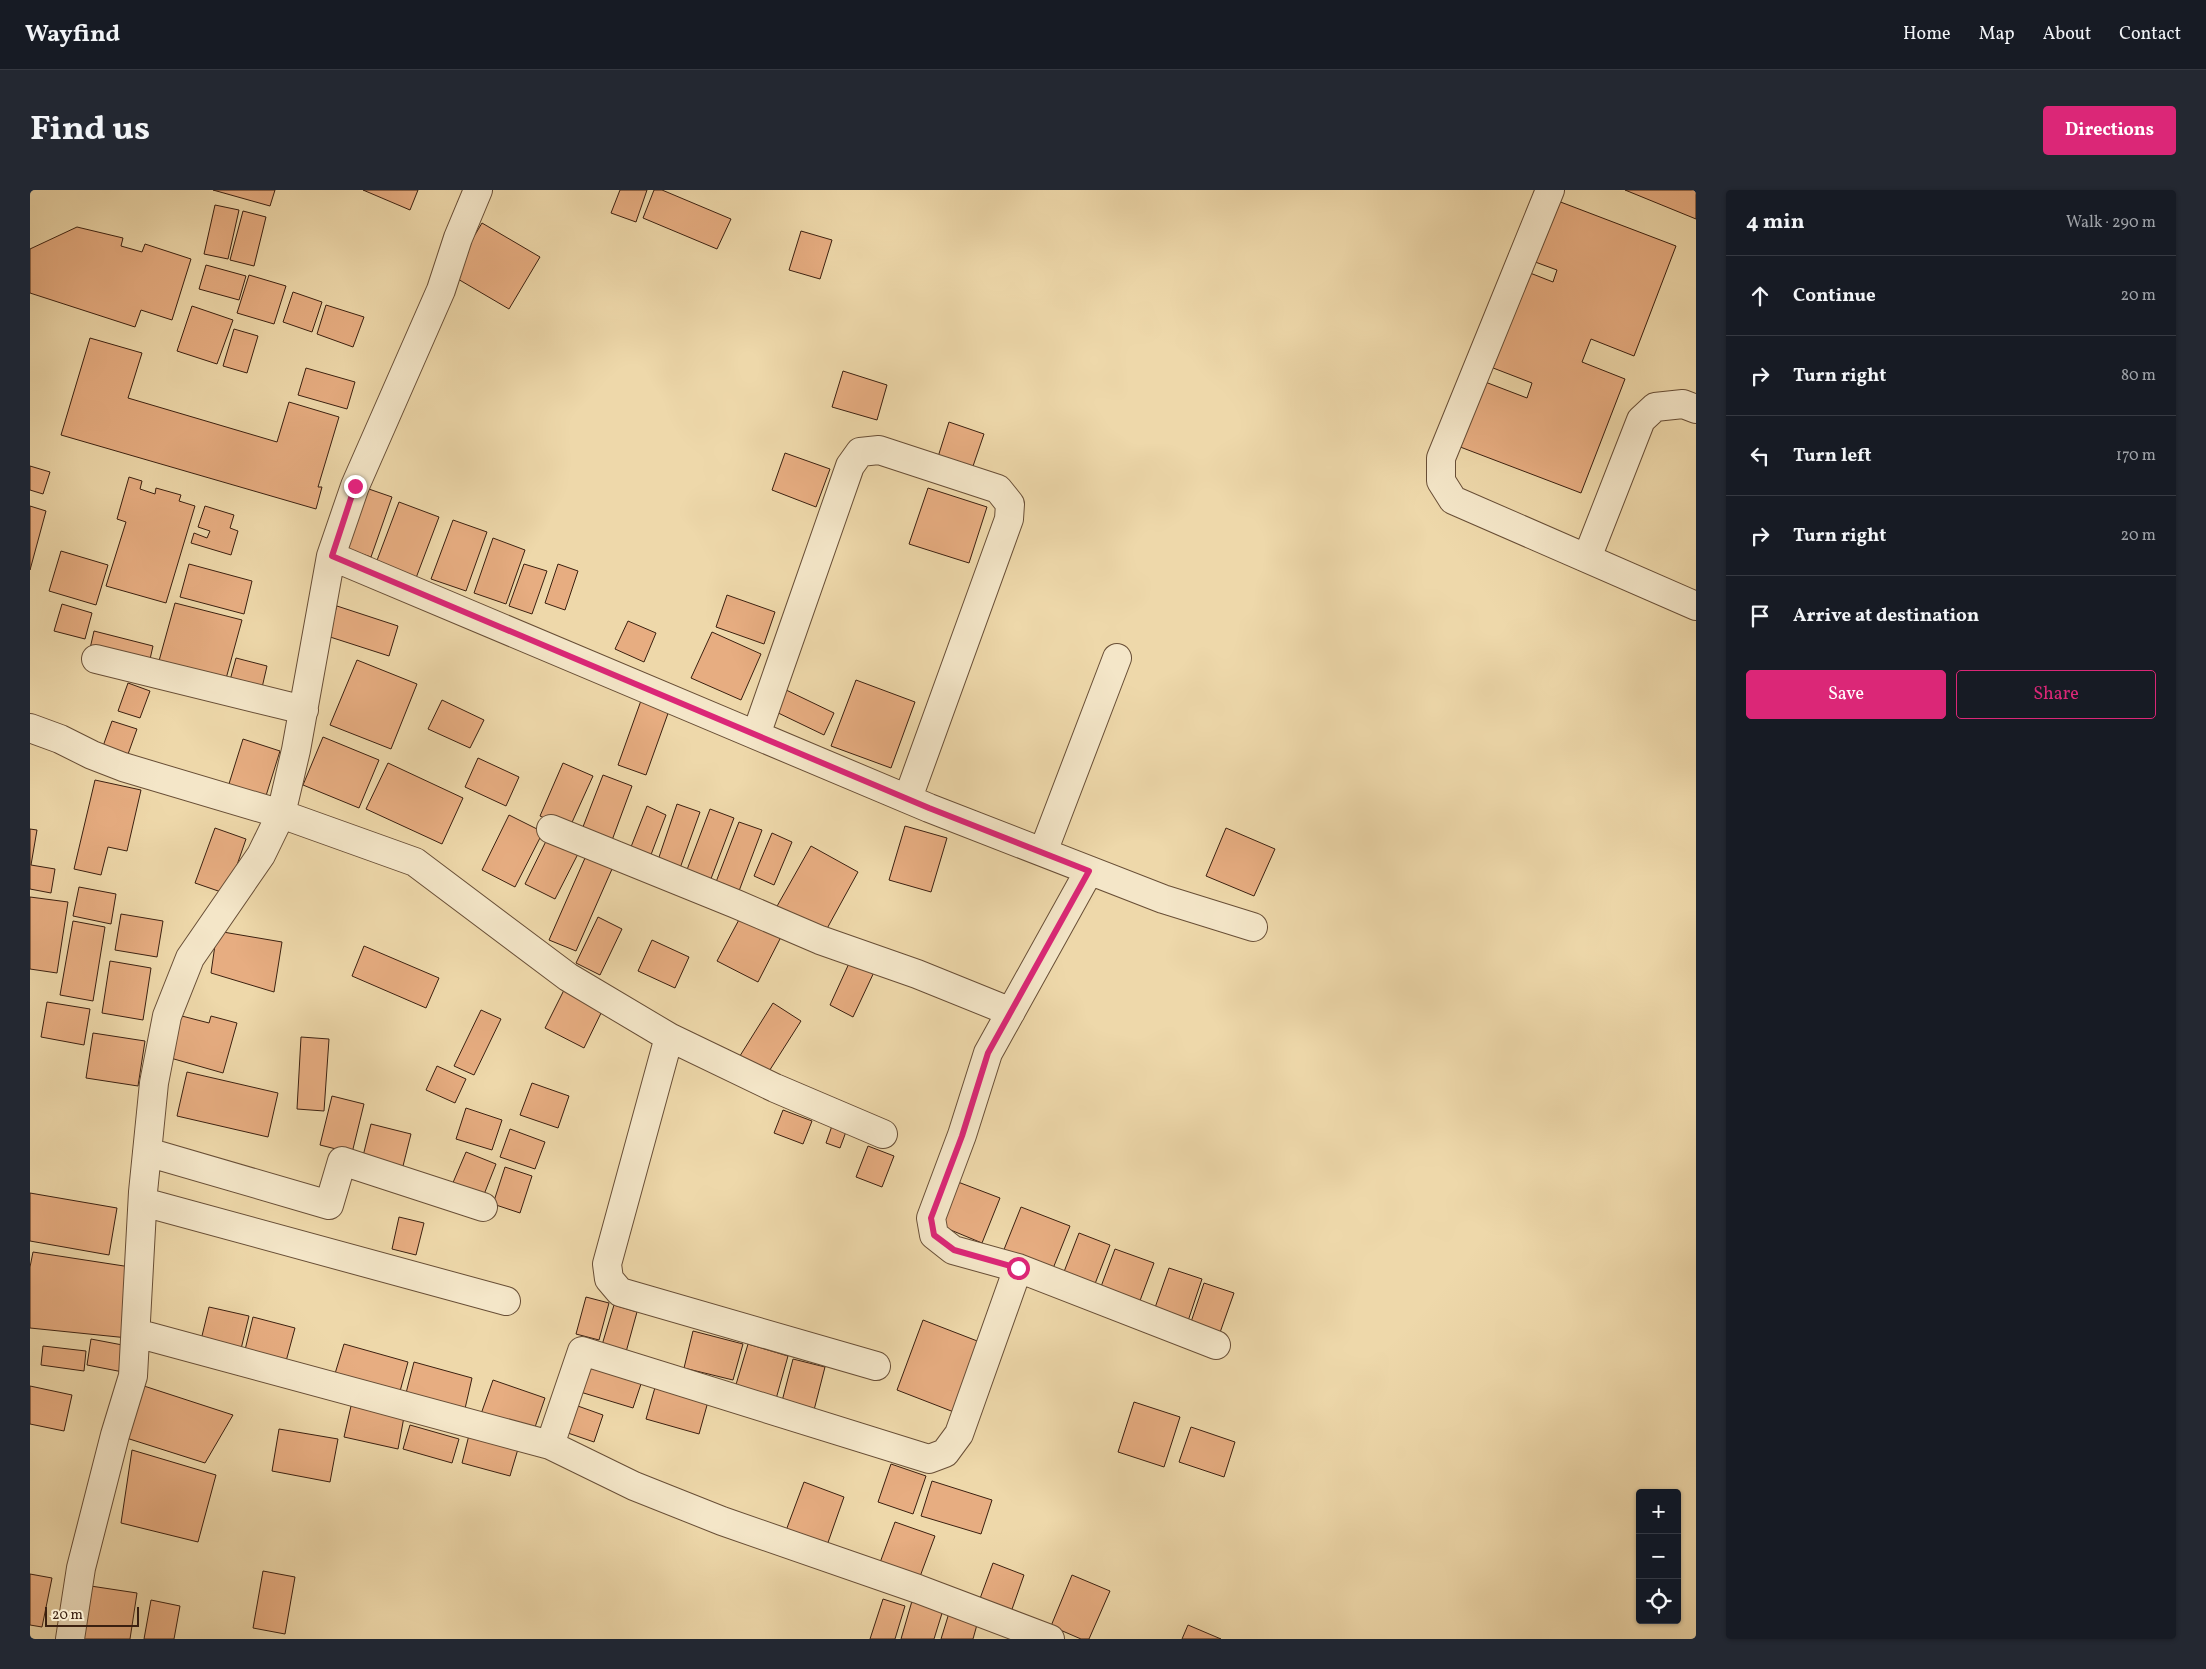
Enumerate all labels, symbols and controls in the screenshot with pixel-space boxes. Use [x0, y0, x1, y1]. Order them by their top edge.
text: Wayfind [25, 18, 120, 52]
text: Home [1903, 22, 1951, 47]
text: Map [1979, 22, 2015, 47]
text: About [2043, 22, 2091, 47]
text: Contact [2119, 22, 2181, 47]
text: Find us [30, 106, 150, 154]
button: Directions [2043, 106, 2176, 155]
text: 4 min [1746, 208, 1805, 237]
text: Walk · 290 m [2066, 212, 2156, 234]
icon: ahead [1746, 282, 1774, 310]
text: Continue [1793, 283, 1876, 309]
text: 20 m [2121, 285, 2156, 307]
icon: right [1746, 362, 1774, 390]
text: Turn right [1793, 363, 1886, 389]
text: 80 m [2121, 365, 2156, 387]
icon: left [1746, 442, 1774, 470]
text: Turn left [1793, 443, 1872, 469]
text: 170 m [2116, 445, 2156, 467]
route end [344, 475, 367, 498]
icon: right [1746, 522, 1774, 550]
text: Turn right [1793, 523, 1886, 549]
text: 20 m [2121, 525, 2156, 547]
icon: arrive [1746, 602, 1774, 630]
text: Arrive at destination [1793, 603, 1979, 629]
button: Save [1746, 670, 1946, 719]
button: Share [1956, 670, 2156, 719]
route start [1007, 1257, 1030, 1280]
map controls [1636, 1489, 1681, 1624]
button: + [1636, 1489, 1681, 1534]
button: − [1636, 1534, 1681, 1579]
button: locate [1636, 1579, 1681, 1624]
scale bar [45, 1604, 139, 1627]
text: 20 m [52, 1606, 83, 1625]

